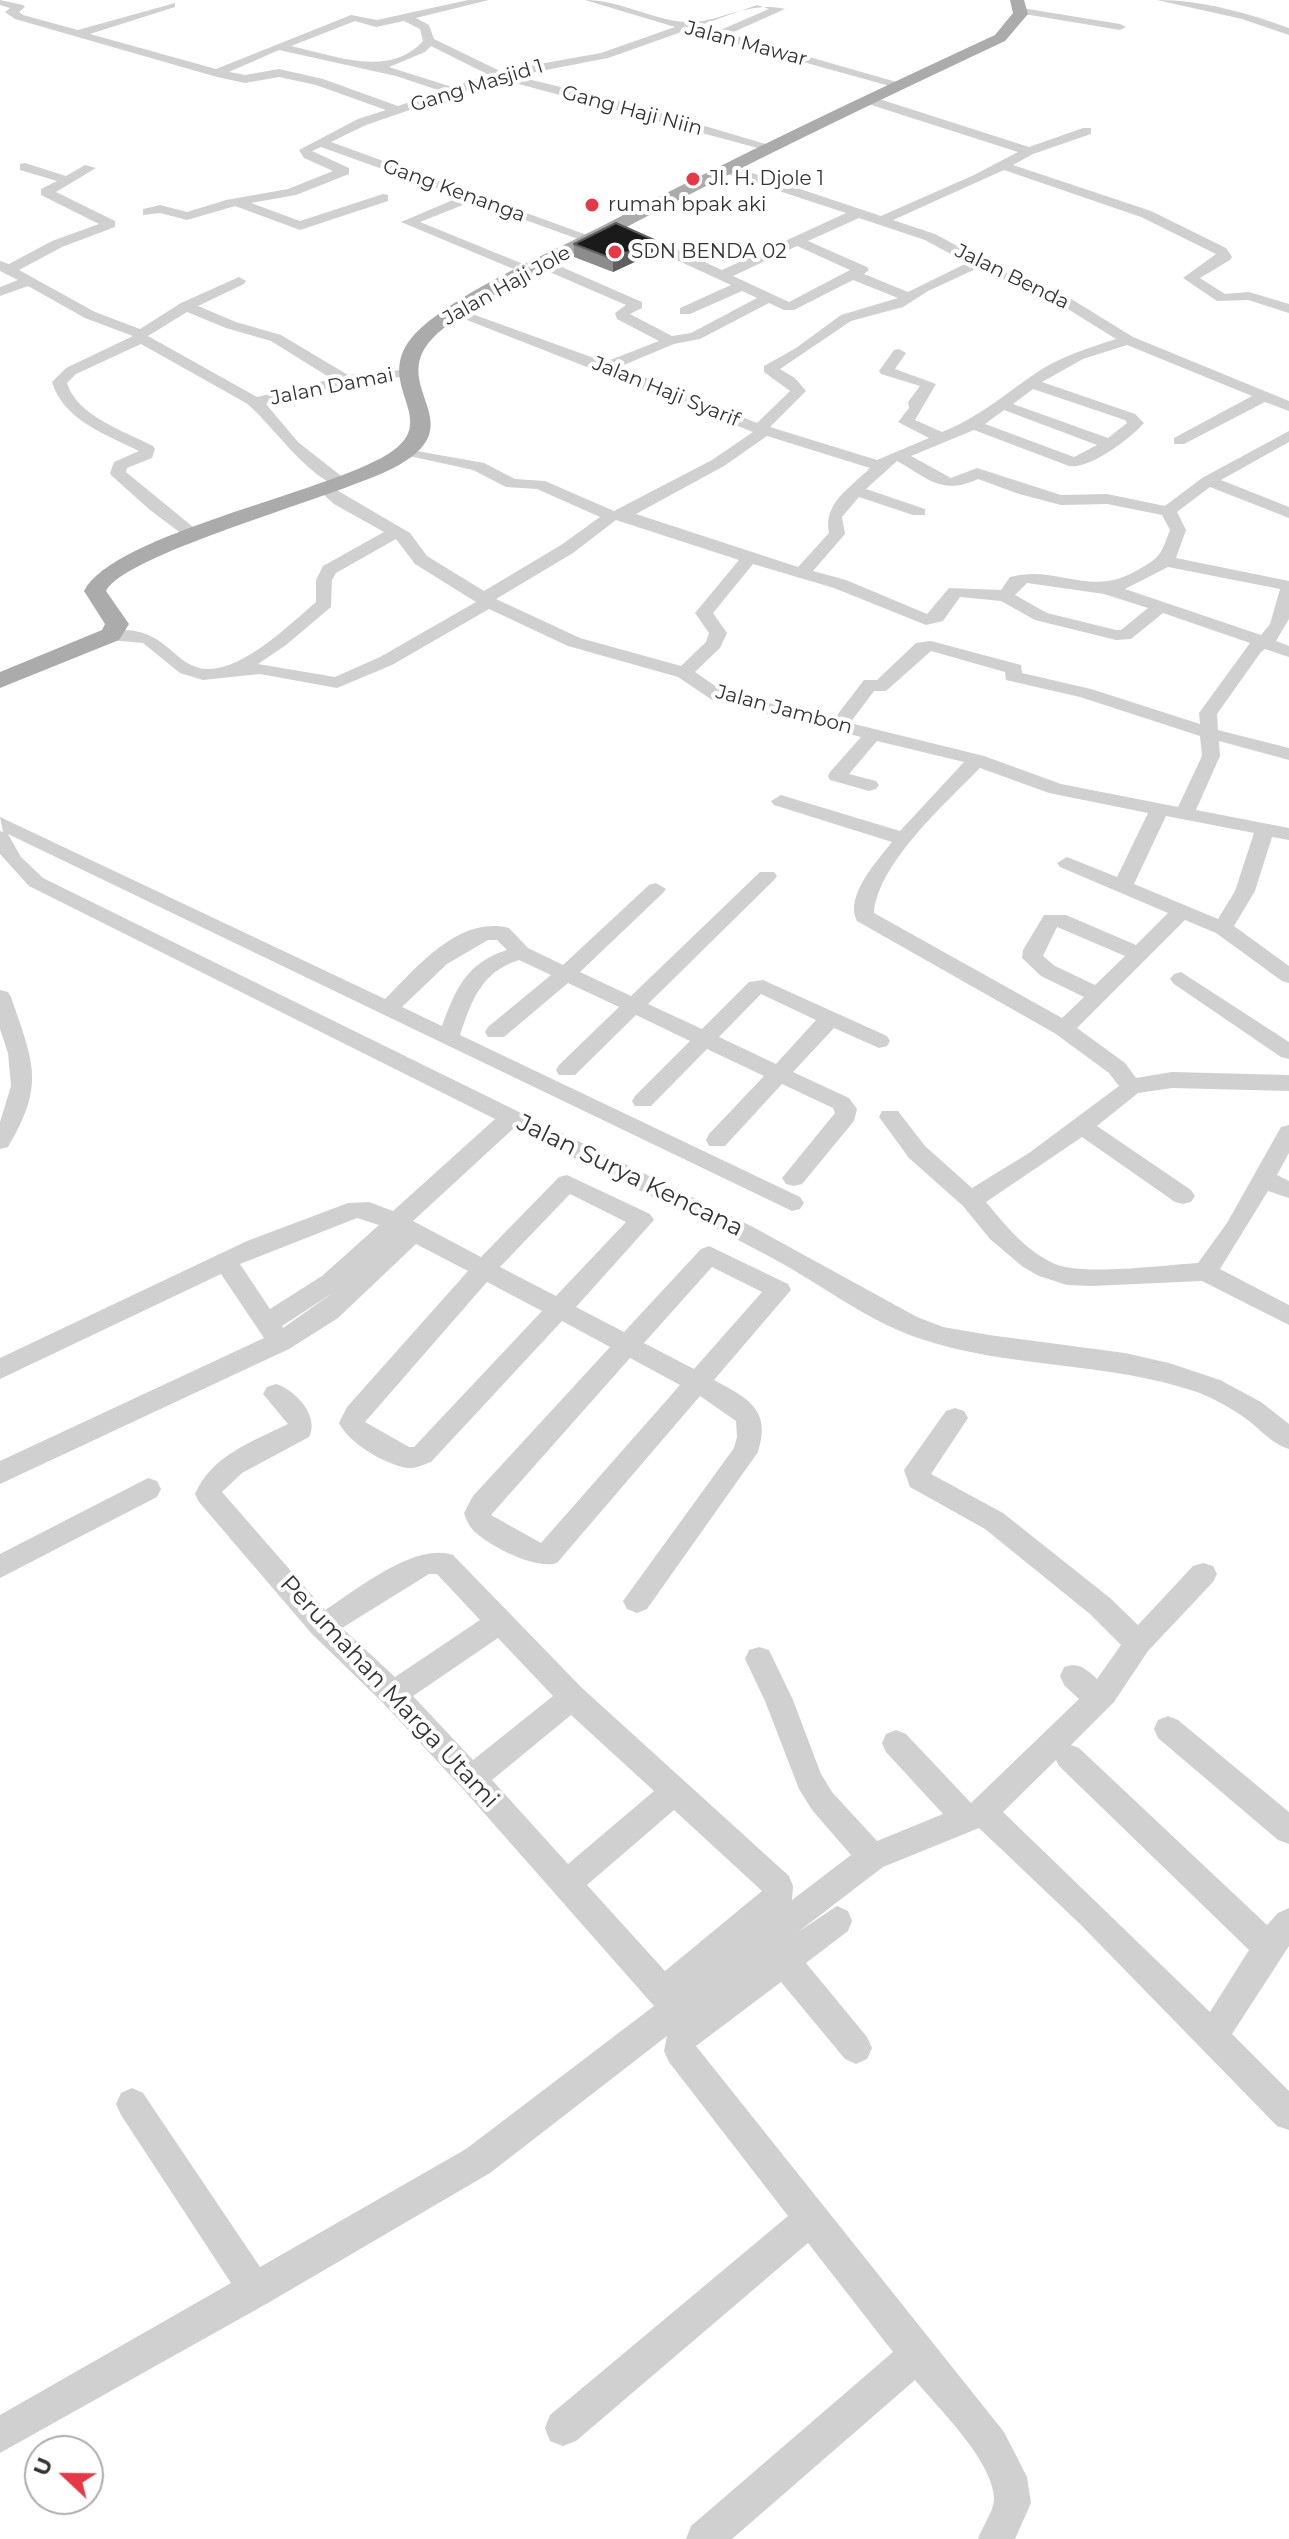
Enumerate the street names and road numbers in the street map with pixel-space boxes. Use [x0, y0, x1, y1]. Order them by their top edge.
street label: Jalan Mawar [682, 16, 810, 72]
street label: Gang Masjid 1 [408, 54, 546, 118]
street label: Gang Haji Niin [559, 81, 705, 141]
street label: Gang Kenanga [379, 154, 529, 228]
street label: Jalan Benda [951, 239, 1073, 315]
street label: Jalan Haji Jole [439, 241, 575, 331]
street label: Jalan Haji Syarif [589, 352, 743, 432]
street label: Jalan Damai [269, 363, 395, 411]
street label: Jalan Jambon [713, 680, 855, 740]
street label: Jalan Surya Kencana [512, 1109, 748, 1243]
street label: Perumahan Marga Utami [274, 1570, 504, 1814]

